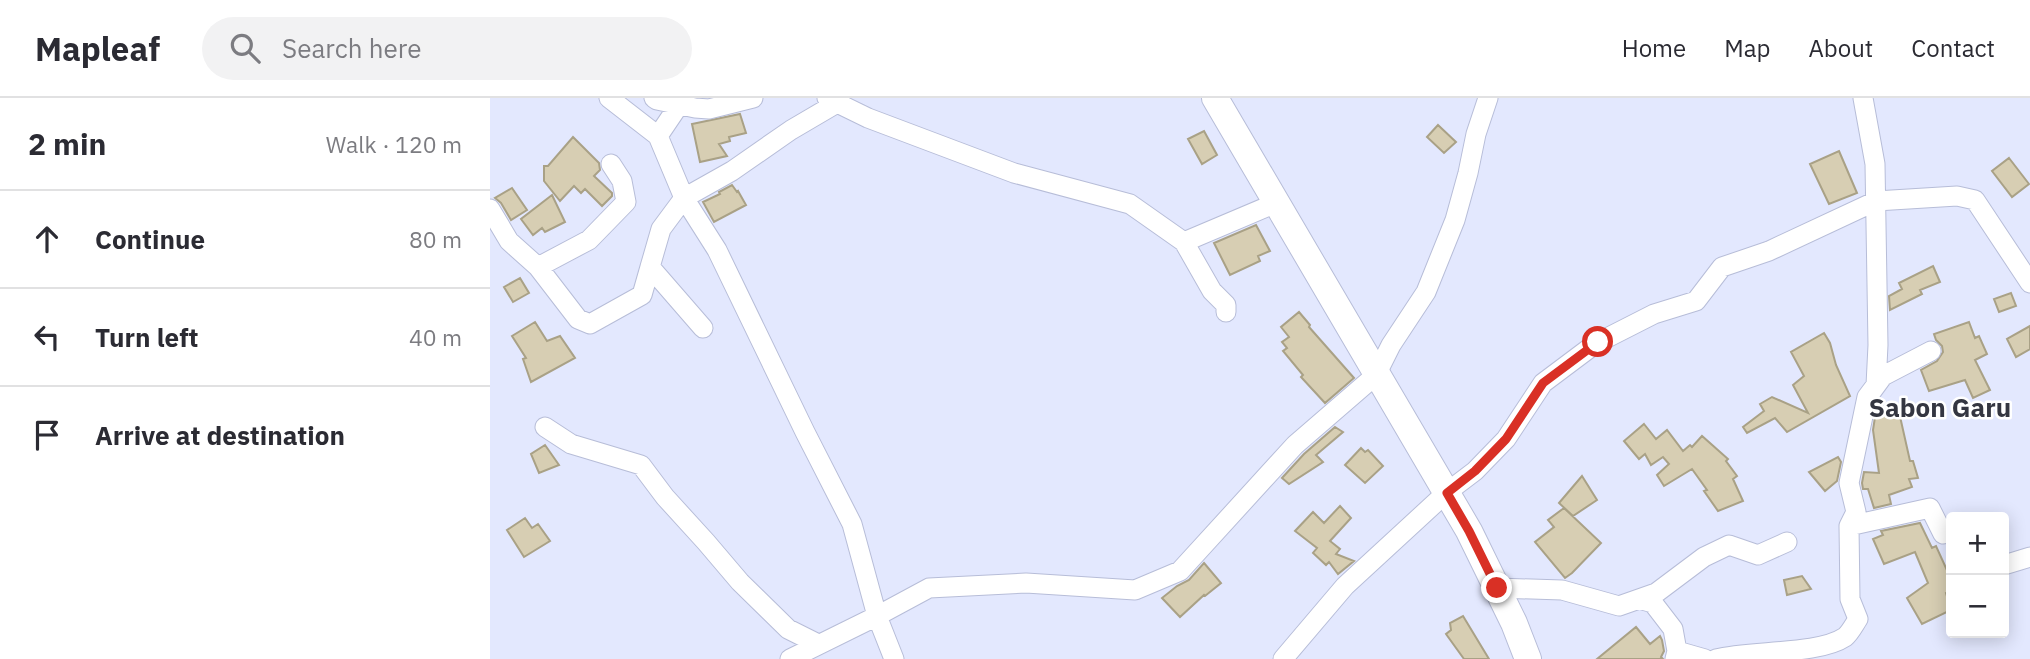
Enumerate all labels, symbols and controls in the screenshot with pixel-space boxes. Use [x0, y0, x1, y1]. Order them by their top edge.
search box [202, 17, 692, 80]
text: Mapleaf [35, 27, 160, 70]
icon: search [226, 29, 264, 67]
text: Search here [282, 31, 422, 65]
text: Home [1622, 32, 1686, 64]
text: Map [1724, 32, 1770, 64]
text: About [1808, 32, 1873, 64]
text: Contact [1911, 32, 1995, 64]
text: 2 min [28, 124, 106, 163]
text: Walk · 120 m [326, 129, 462, 159]
icon: ahead [28, 220, 66, 258]
text: Continue [95, 222, 205, 256]
text: 80 m [409, 224, 462, 254]
icon: left [28, 318, 66, 356]
text: Turn left [95, 320, 198, 354]
text: 40 m [409, 322, 462, 352]
route start [1582, 326, 1613, 357]
district label: Sabon Garu [1869, 390, 2011, 424]
icon: arrive [28, 416, 66, 454]
text: Arrive at destination [95, 418, 345, 452]
map controls [1946, 512, 2009, 638]
button: + [1946, 512, 2009, 575]
route end [1481, 572, 1512, 603]
button: − [1946, 575, 2009, 638]

